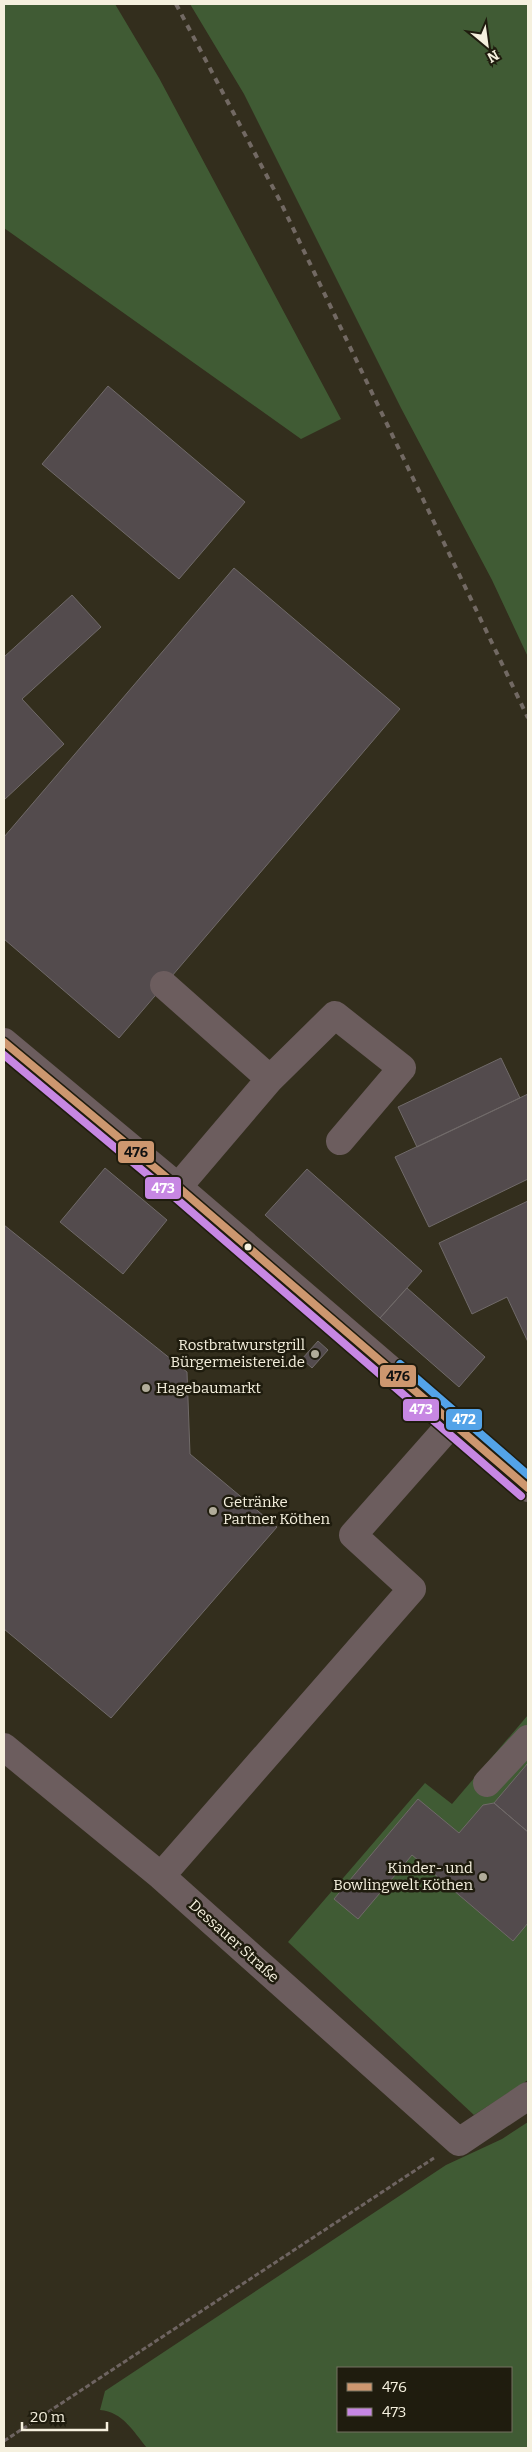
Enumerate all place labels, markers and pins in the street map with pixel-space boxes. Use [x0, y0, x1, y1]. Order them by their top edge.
unlabelled marker [243, 1242, 253, 1252]
place label: Rostbratwurstgrill Bürgermeisterei.de [171, 1336, 305, 1371]
marker: Rostbratwurstgrill Bürgermeisterei.de [309, 1348, 321, 1360]
place label: Hagebaumarkt [156, 1379, 262, 1397]
marker: Hagebaumarkt [140, 1382, 152, 1394]
place label: Getränke Partner Köthen [223, 1493, 331, 1528]
marker: Getränke Partner Köthen [207, 1505, 219, 1517]
place label: Kinder- und Bowlingwelt Köthen [333, 1859, 473, 1894]
marker: Kinder- und Bowlingwelt Köthen [477, 1871, 489, 1883]

